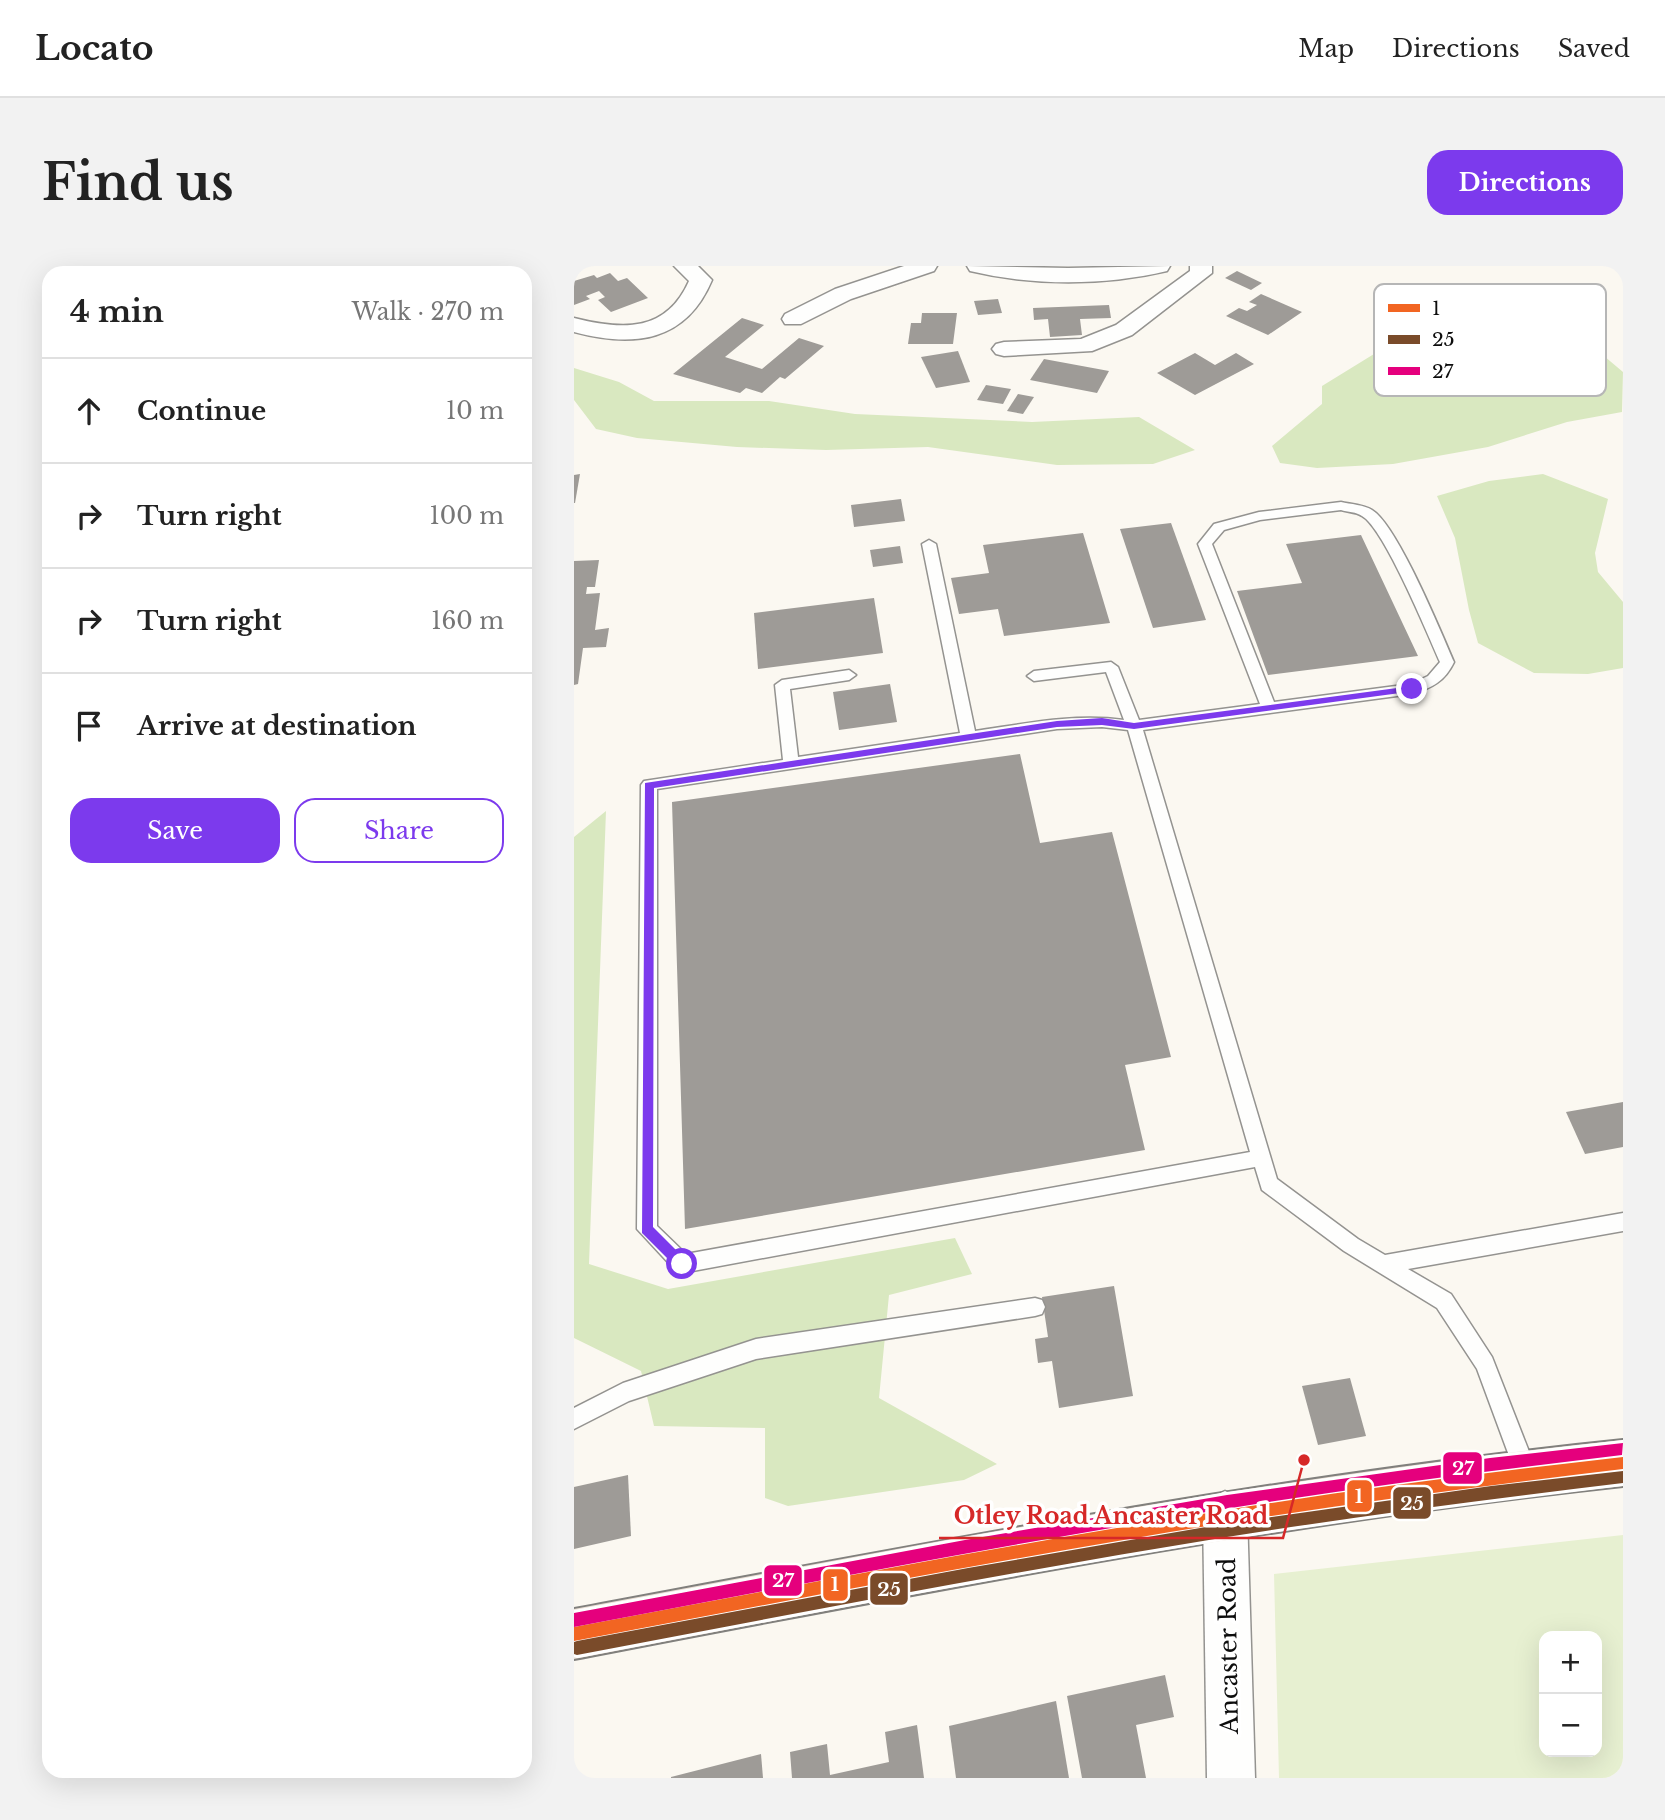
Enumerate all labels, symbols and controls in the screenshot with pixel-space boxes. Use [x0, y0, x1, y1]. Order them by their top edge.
text: Locato [35, 28, 154, 69]
text: Map [1298, 34, 1354, 63]
text: Directions [1392, 34, 1520, 63]
text: Saved [1558, 34, 1630, 63]
button: Directions [1427, 150, 1623, 215]
text: Find us [42, 152, 234, 213]
legend [1374, 284, 1606, 396]
text: 4 min [70, 293, 164, 330]
text: 1 [1432, 297, 1440, 320]
text: Walk · 270 m [352, 298, 504, 326]
text: 25 [1432, 328, 1455, 351]
text: 27 [1432, 360, 1454, 383]
icon: ahead [70, 392, 108, 430]
text: Continue [137, 395, 266, 427]
text: 10 m [446, 397, 504, 425]
icon: right [70, 497, 108, 535]
text: Turn right [137, 500, 282, 532]
text: 100 m [430, 502, 504, 530]
icon: right [70, 602, 108, 640]
text: Turn right [137, 605, 282, 637]
text: 160 m [431, 607, 504, 635]
route end [1396, 673, 1427, 704]
icon: arrive [70, 707, 108, 745]
text: Arrive at destination [137, 710, 417, 742]
button: Save [70, 798, 280, 863]
button: Share [294, 798, 504, 863]
route start [666, 1248, 697, 1279]
line badge: 27 [1442, 1451, 1483, 1485]
text: 27 [1452, 1457, 1475, 1480]
line badge: 1 [1346, 1479, 1373, 1513]
text: 1 [1355, 1485, 1363, 1508]
line badge: 25 [1392, 1486, 1432, 1520]
text: 25 [1400, 1492, 1424, 1515]
callout: Otley Road Ancaster Road [939, 1494, 1283, 1538]
text: Otley Road Ancaster Road [954, 1502, 1268, 1530]
street label: Ancaster Road [1212, 1557, 1244, 1736]
line badge: 27 [763, 1564, 803, 1597]
line badge: 1 [822, 1568, 849, 1602]
text: 27 [772, 1569, 795, 1592]
line badge: 25 [869, 1572, 909, 1606]
text: 1 [831, 1573, 839, 1596]
text: 25 [877, 1578, 901, 1601]
map controls [1539, 1631, 1602, 1757]
button: + [1539, 1631, 1602, 1694]
button: − [1539, 1694, 1602, 1757]

